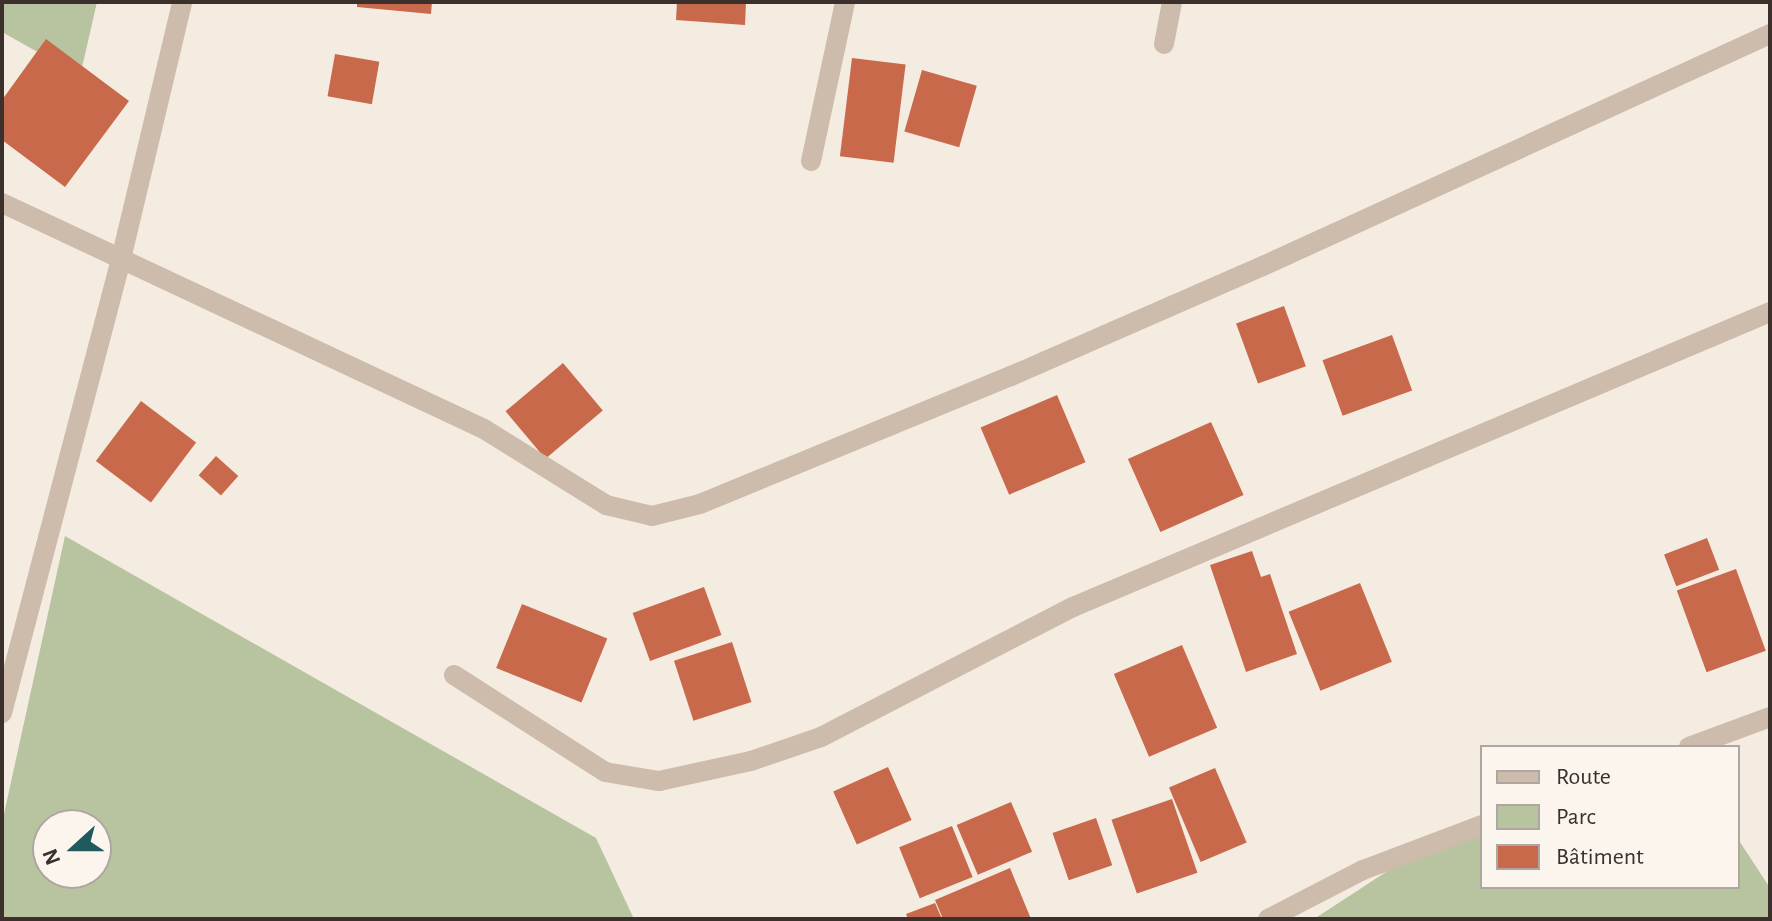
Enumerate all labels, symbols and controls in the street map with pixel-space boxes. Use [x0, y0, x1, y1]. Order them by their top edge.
legend [1480, 745, 1740, 889]
text: Route [1556, 765, 1611, 789]
text: Parc [1556, 805, 1596, 829]
north arrow [32, 809, 112, 889]
text: Bâtiment [1556, 845, 1644, 869]
text: N [38, 846, 64, 868]

